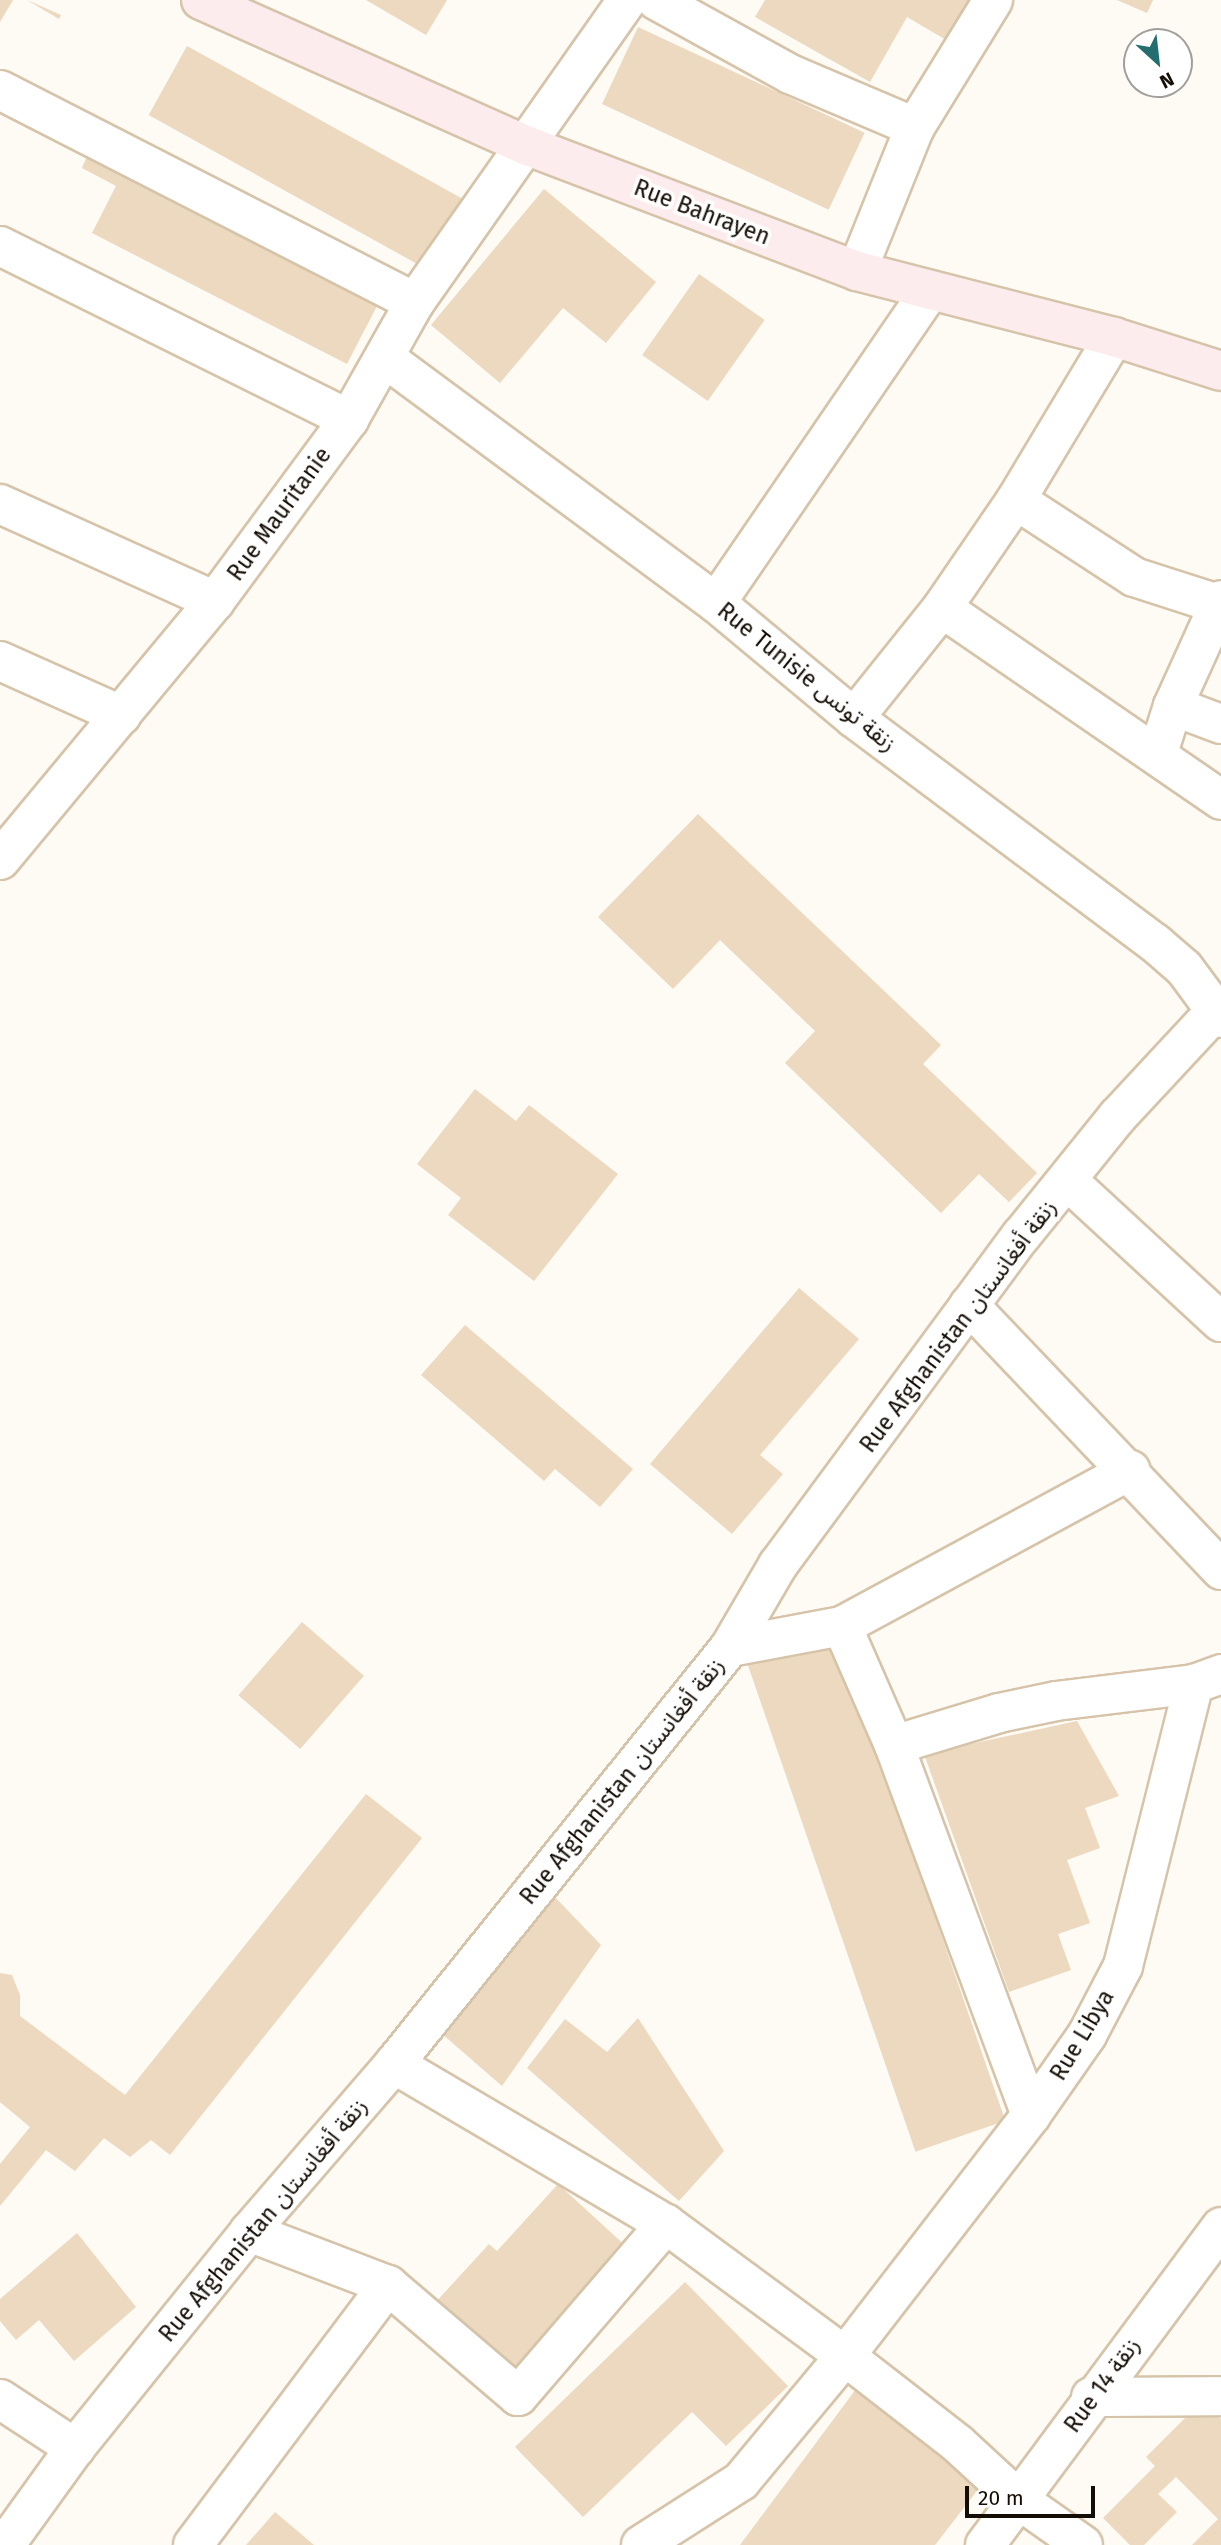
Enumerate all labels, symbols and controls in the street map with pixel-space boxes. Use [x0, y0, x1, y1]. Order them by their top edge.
north arrow [1123, 28, 1193, 98]
text: N [1156, 67, 1178, 93]
street label: Rue Bahrayen [630, 173, 774, 251]
street label: Rue Mauritanie [221, 442, 337, 586]
street label: Rue Tunisie زنقة تونس [712, 596, 902, 758]
street label: Rue Afghanistan زنقة أفغانستان [854, 1194, 1062, 1458]
street label: Rue Afghanistan زنقة أفغانستان [514, 1652, 730, 1910]
street label: Rue Libya [1044, 1985, 1120, 2085]
street label: Rue Afghanistan زنقة أفغانستان [153, 2093, 373, 2347]
street label: Rue 14 زنقة [1058, 2332, 1146, 2438]
scale bar [969, 2472, 1098, 2516]
text: 20 m [978, 2485, 1024, 2511]

